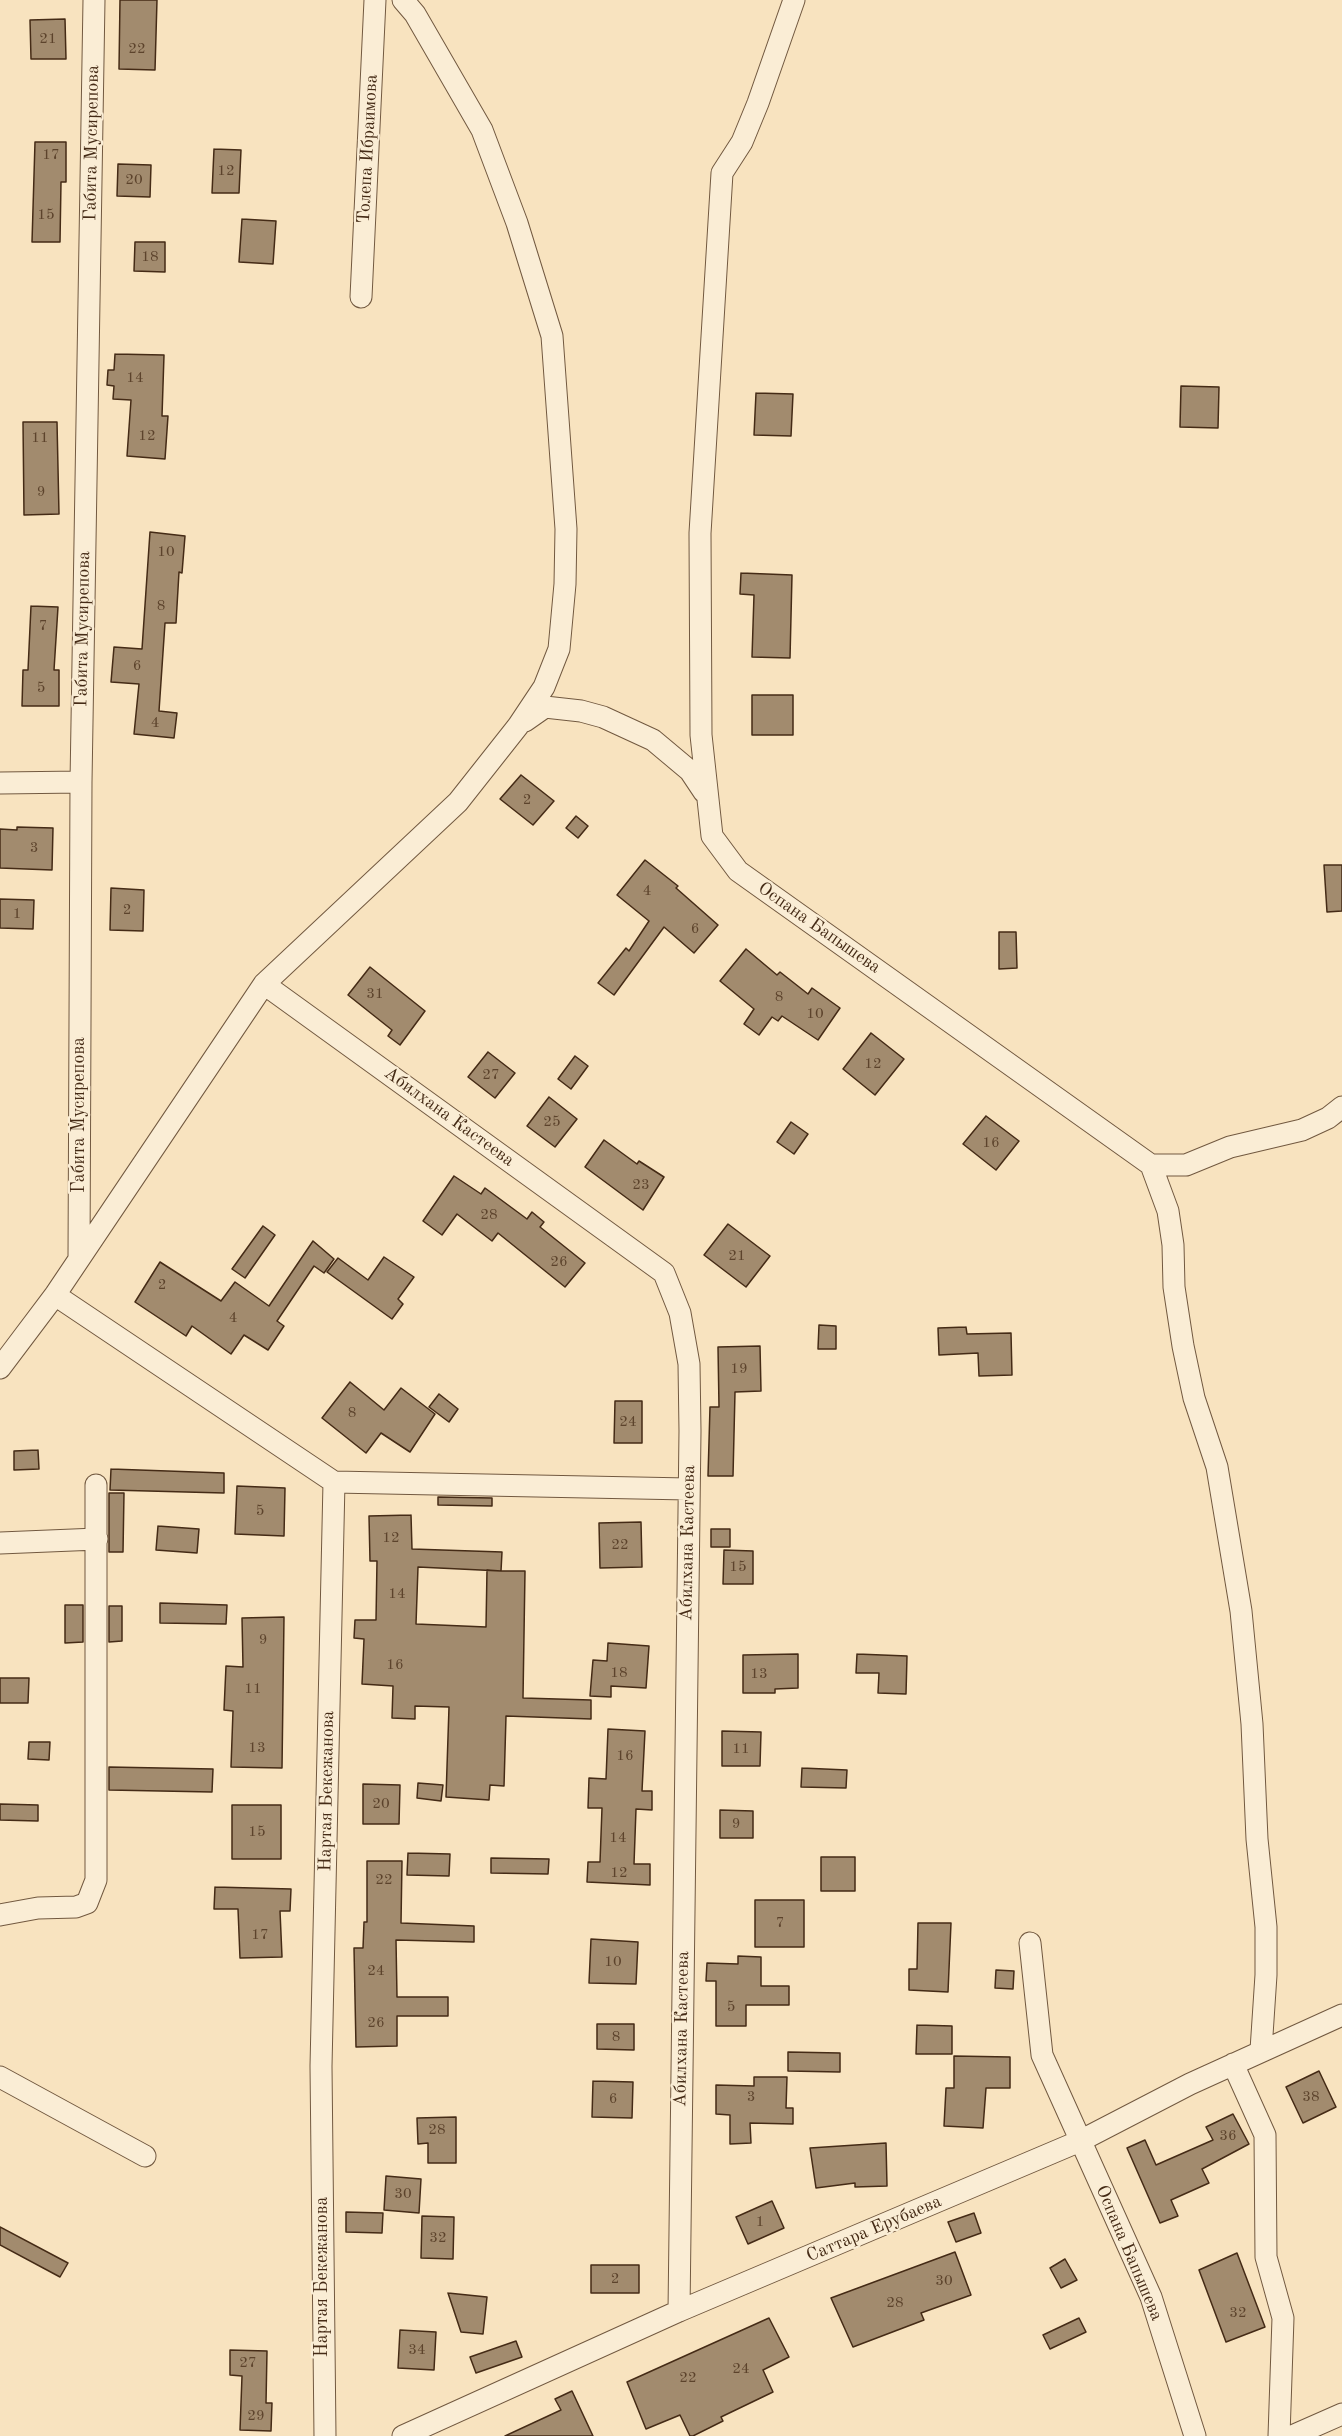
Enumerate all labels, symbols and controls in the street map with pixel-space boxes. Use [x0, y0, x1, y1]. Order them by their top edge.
house number: 21 [39, 30, 57, 48]
house number: 22 [128, 40, 146, 58]
street label: Габита Мусирепова [80, 65, 104, 221]
street label: Толепа Ибраимова [353, 74, 383, 224]
house number: 17 [42, 146, 60, 164]
house number: 12 [217, 162, 235, 180]
house number: 20 [125, 171, 143, 189]
house number: 15 [37, 206, 55, 224]
house number: 18 [141, 248, 159, 266]
house number: 14 [126, 369, 144, 387]
house number: 12 [138, 427, 156, 445]
house number: 11 [31, 429, 49, 447]
house number: 9 [37, 483, 45, 501]
house number: 10 [157, 543, 175, 561]
street label: Габита Мусирепова [71, 551, 95, 707]
house number: 8 [157, 597, 165, 615]
house number: 7 [39, 617, 47, 635]
house number: 6 [133, 657, 141, 675]
house number: 5 [37, 679, 45, 697]
house number: 4 [151, 714, 159, 732]
house number: 2 [523, 791, 531, 809]
house number: 3 [30, 839, 38, 857]
street label: Оспана Бапышева [753, 878, 885, 978]
house number: 4 [643, 882, 651, 900]
house number: 2 [123, 901, 131, 919]
house number: 1 [13, 905, 21, 923]
house number: 6 [691, 920, 699, 938]
house number: 31 [366, 985, 384, 1003]
house number: 8 [775, 988, 783, 1006]
house number: 10 [806, 1005, 824, 1023]
street label: Габита Мусирепова [68, 1037, 90, 1193]
house number: 12 [864, 1055, 882, 1073]
street label: Абилхана Кастеева [380, 1062, 518, 1172]
house number: 27 [482, 1066, 500, 1084]
house number: 25 [543, 1113, 561, 1131]
house number: 16 [982, 1134, 1000, 1152]
house number: 23 [632, 1176, 650, 1194]
house number: 28 [480, 1206, 498, 1224]
house number: 21 [728, 1247, 746, 1265]
house number: 26 [550, 1253, 568, 1271]
house number: 2 [158, 1276, 166, 1294]
house number: 4 [229, 1309, 237, 1327]
house number: 19 [730, 1360, 748, 1378]
house number: 8 [348, 1404, 356, 1422]
house number: 24 [619, 1413, 637, 1431]
street label: Абилхана Кастеева [676, 1465, 700, 1621]
house number: 5 [256, 1502, 264, 1520]
house number: 12 [382, 1529, 400, 1547]
house number: 22 [611, 1536, 629, 1554]
house number: 15 [729, 1558, 747, 1576]
house number: 14 [388, 1585, 406, 1603]
house number: 9 [259, 1631, 267, 1649]
house number: 16 [386, 1656, 404, 1674]
house number: 18 [610, 1664, 628, 1682]
house number: 13 [750, 1665, 768, 1683]
house number: 11 [244, 1680, 262, 1698]
street label: Нартая Бекежанова [315, 1710, 339, 1872]
house number: 13 [248, 1739, 266, 1757]
house number: 11 [732, 1740, 750, 1758]
house number: 16 [616, 1747, 634, 1765]
house number: 20 [372, 1795, 390, 1813]
house number: 9 [732, 1815, 740, 1833]
house number: 15 [248, 1823, 266, 1841]
house number: 14 [609, 1829, 627, 1847]
house number: 12 [610, 1864, 628, 1882]
house number: 22 [375, 1871, 393, 1889]
house number: 7 [776, 1914, 784, 1932]
house number: 17 [251, 1926, 269, 1944]
street label: Абилхана Кастеева [670, 1951, 694, 2107]
house number: 10 [604, 1953, 622, 1971]
house number: 24 [367, 1962, 385, 1980]
house number: 5 [727, 1998, 735, 2016]
house number: 26 [367, 2014, 385, 2032]
house number: 8 [612, 2028, 620, 2046]
house number: 3 [747, 2088, 755, 2106]
house number: 38 [1302, 2088, 1320, 2106]
house number: 6 [609, 2090, 617, 2108]
house number: 28 [428, 2121, 446, 2139]
house number: 36 [1219, 2127, 1237, 2145]
street label: Оспана Бапышева [1091, 2182, 1167, 2324]
house number: 30 [394, 2185, 412, 2203]
street label: Саттара Ерубаева [803, 2191, 945, 2267]
street label: Нартая Бекежанова [311, 2197, 333, 2357]
house number: 1 [756, 2213, 764, 2231]
house number: 32 [429, 2229, 447, 2247]
house number: 2 [611, 2270, 619, 2288]
house number: 30 [935, 2272, 953, 2290]
house number: 28 [886, 2294, 904, 2312]
house number: 32 [1229, 2304, 1247, 2322]
house number: 34 [408, 2341, 426, 2359]
house number: 27 [239, 2354, 257, 2372]
house number: 24 [732, 2360, 750, 2378]
house number: 22 [679, 2369, 697, 2387]
house number: 29 [247, 2407, 265, 2425]

